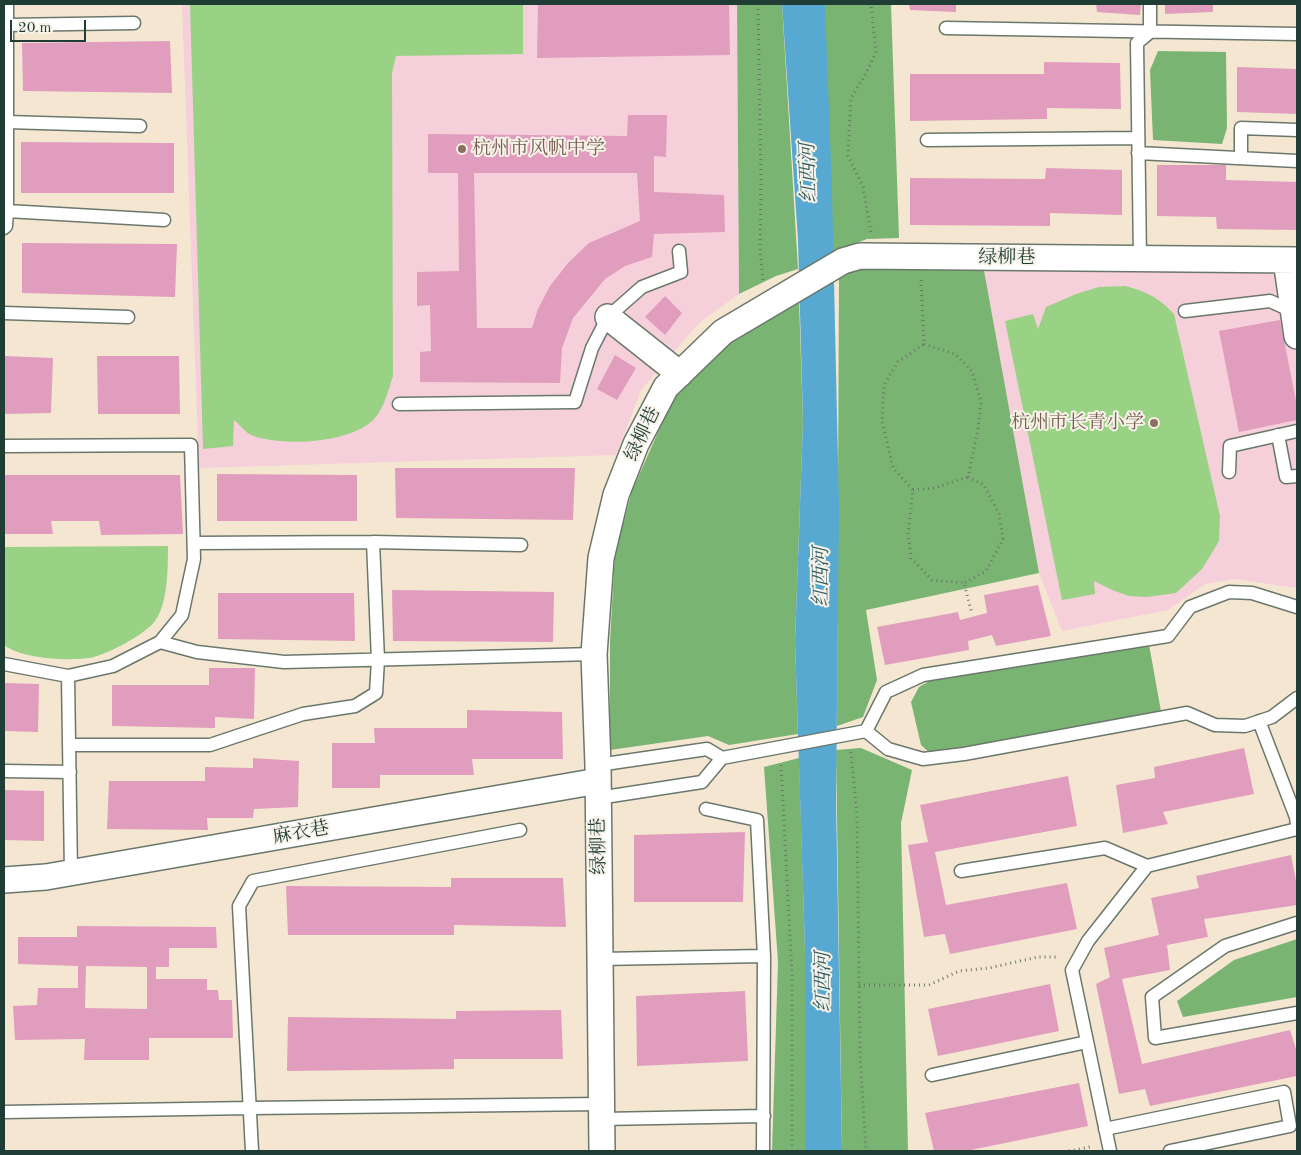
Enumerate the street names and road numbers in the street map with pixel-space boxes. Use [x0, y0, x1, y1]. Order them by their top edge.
street label: 绿柳巷 [979, 247, 1035, 269]
street label: 绿柳巷 [621, 403, 665, 465]
street label: 麻衣巷 [271, 817, 331, 849]
street label: 绿柳巷 [587, 817, 611, 875]

